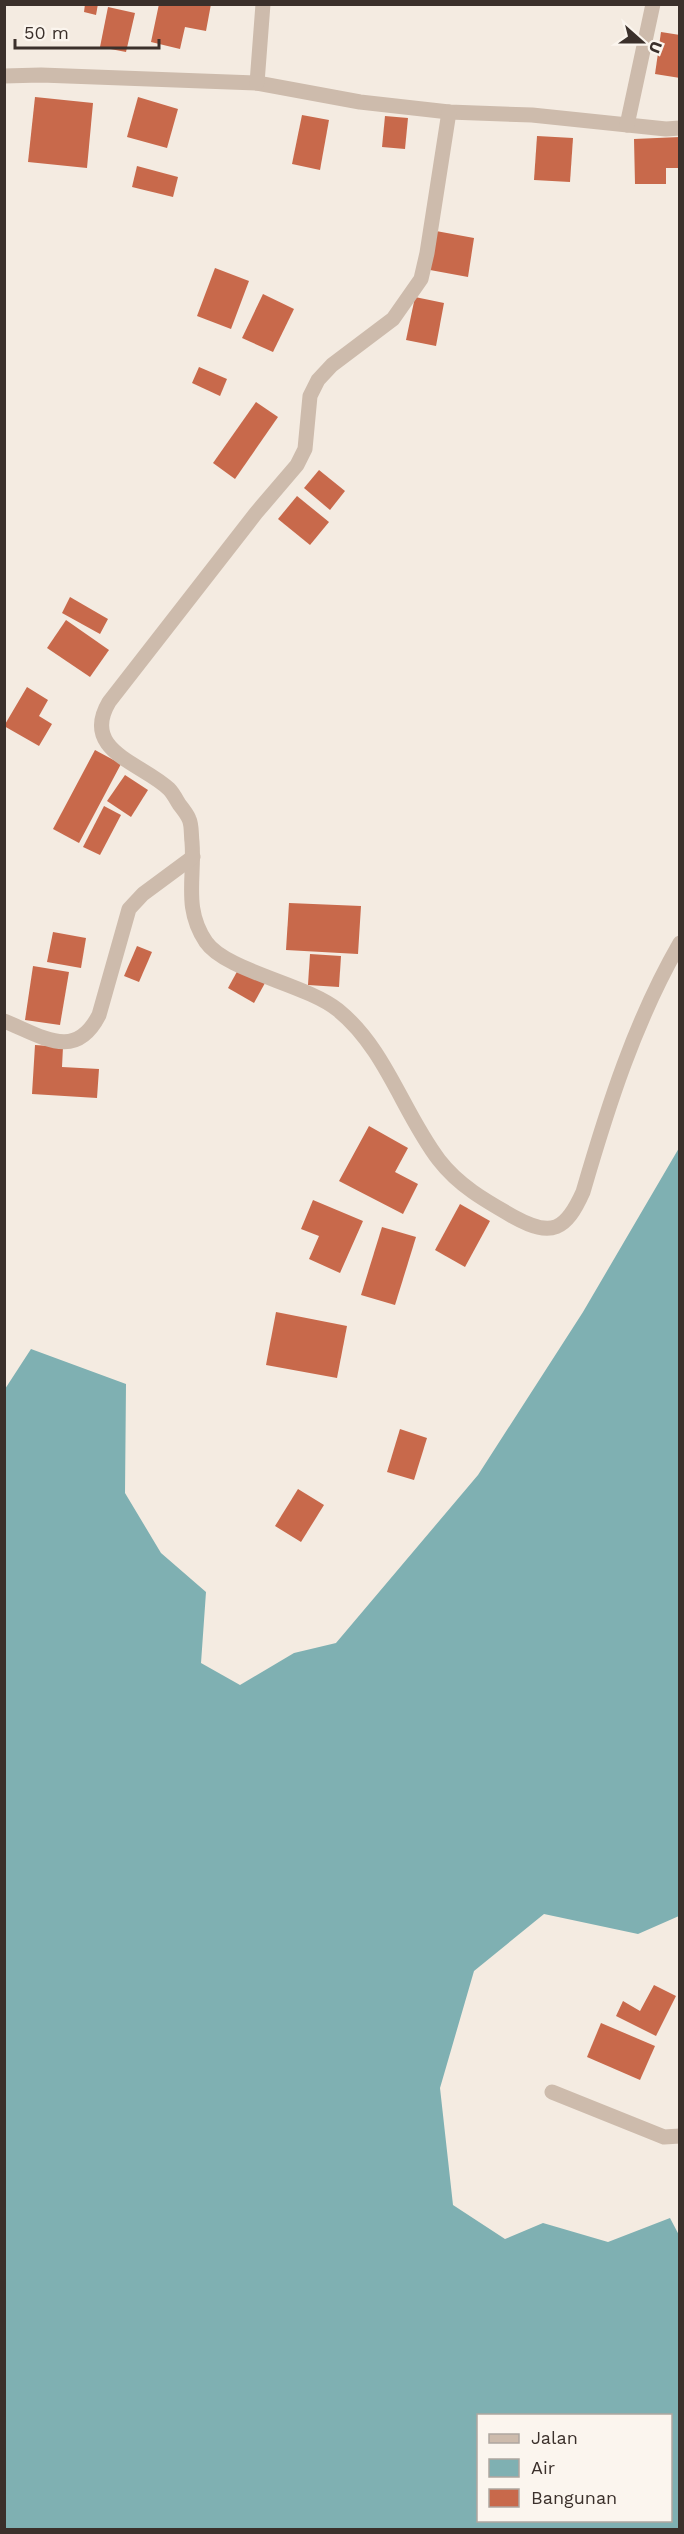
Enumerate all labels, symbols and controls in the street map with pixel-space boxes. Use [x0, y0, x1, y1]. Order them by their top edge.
scale bar [15, 12, 159, 50]
north arrow [612, 12, 672, 72]
text: 50 m [24, 22, 69, 43]
text: U [645, 38, 666, 56]
legend [477, 2414, 672, 2522]
text: Jalan [531, 2427, 578, 2448]
text: Air [531, 2457, 555, 2478]
text: Bangunan [531, 2487, 617, 2508]

